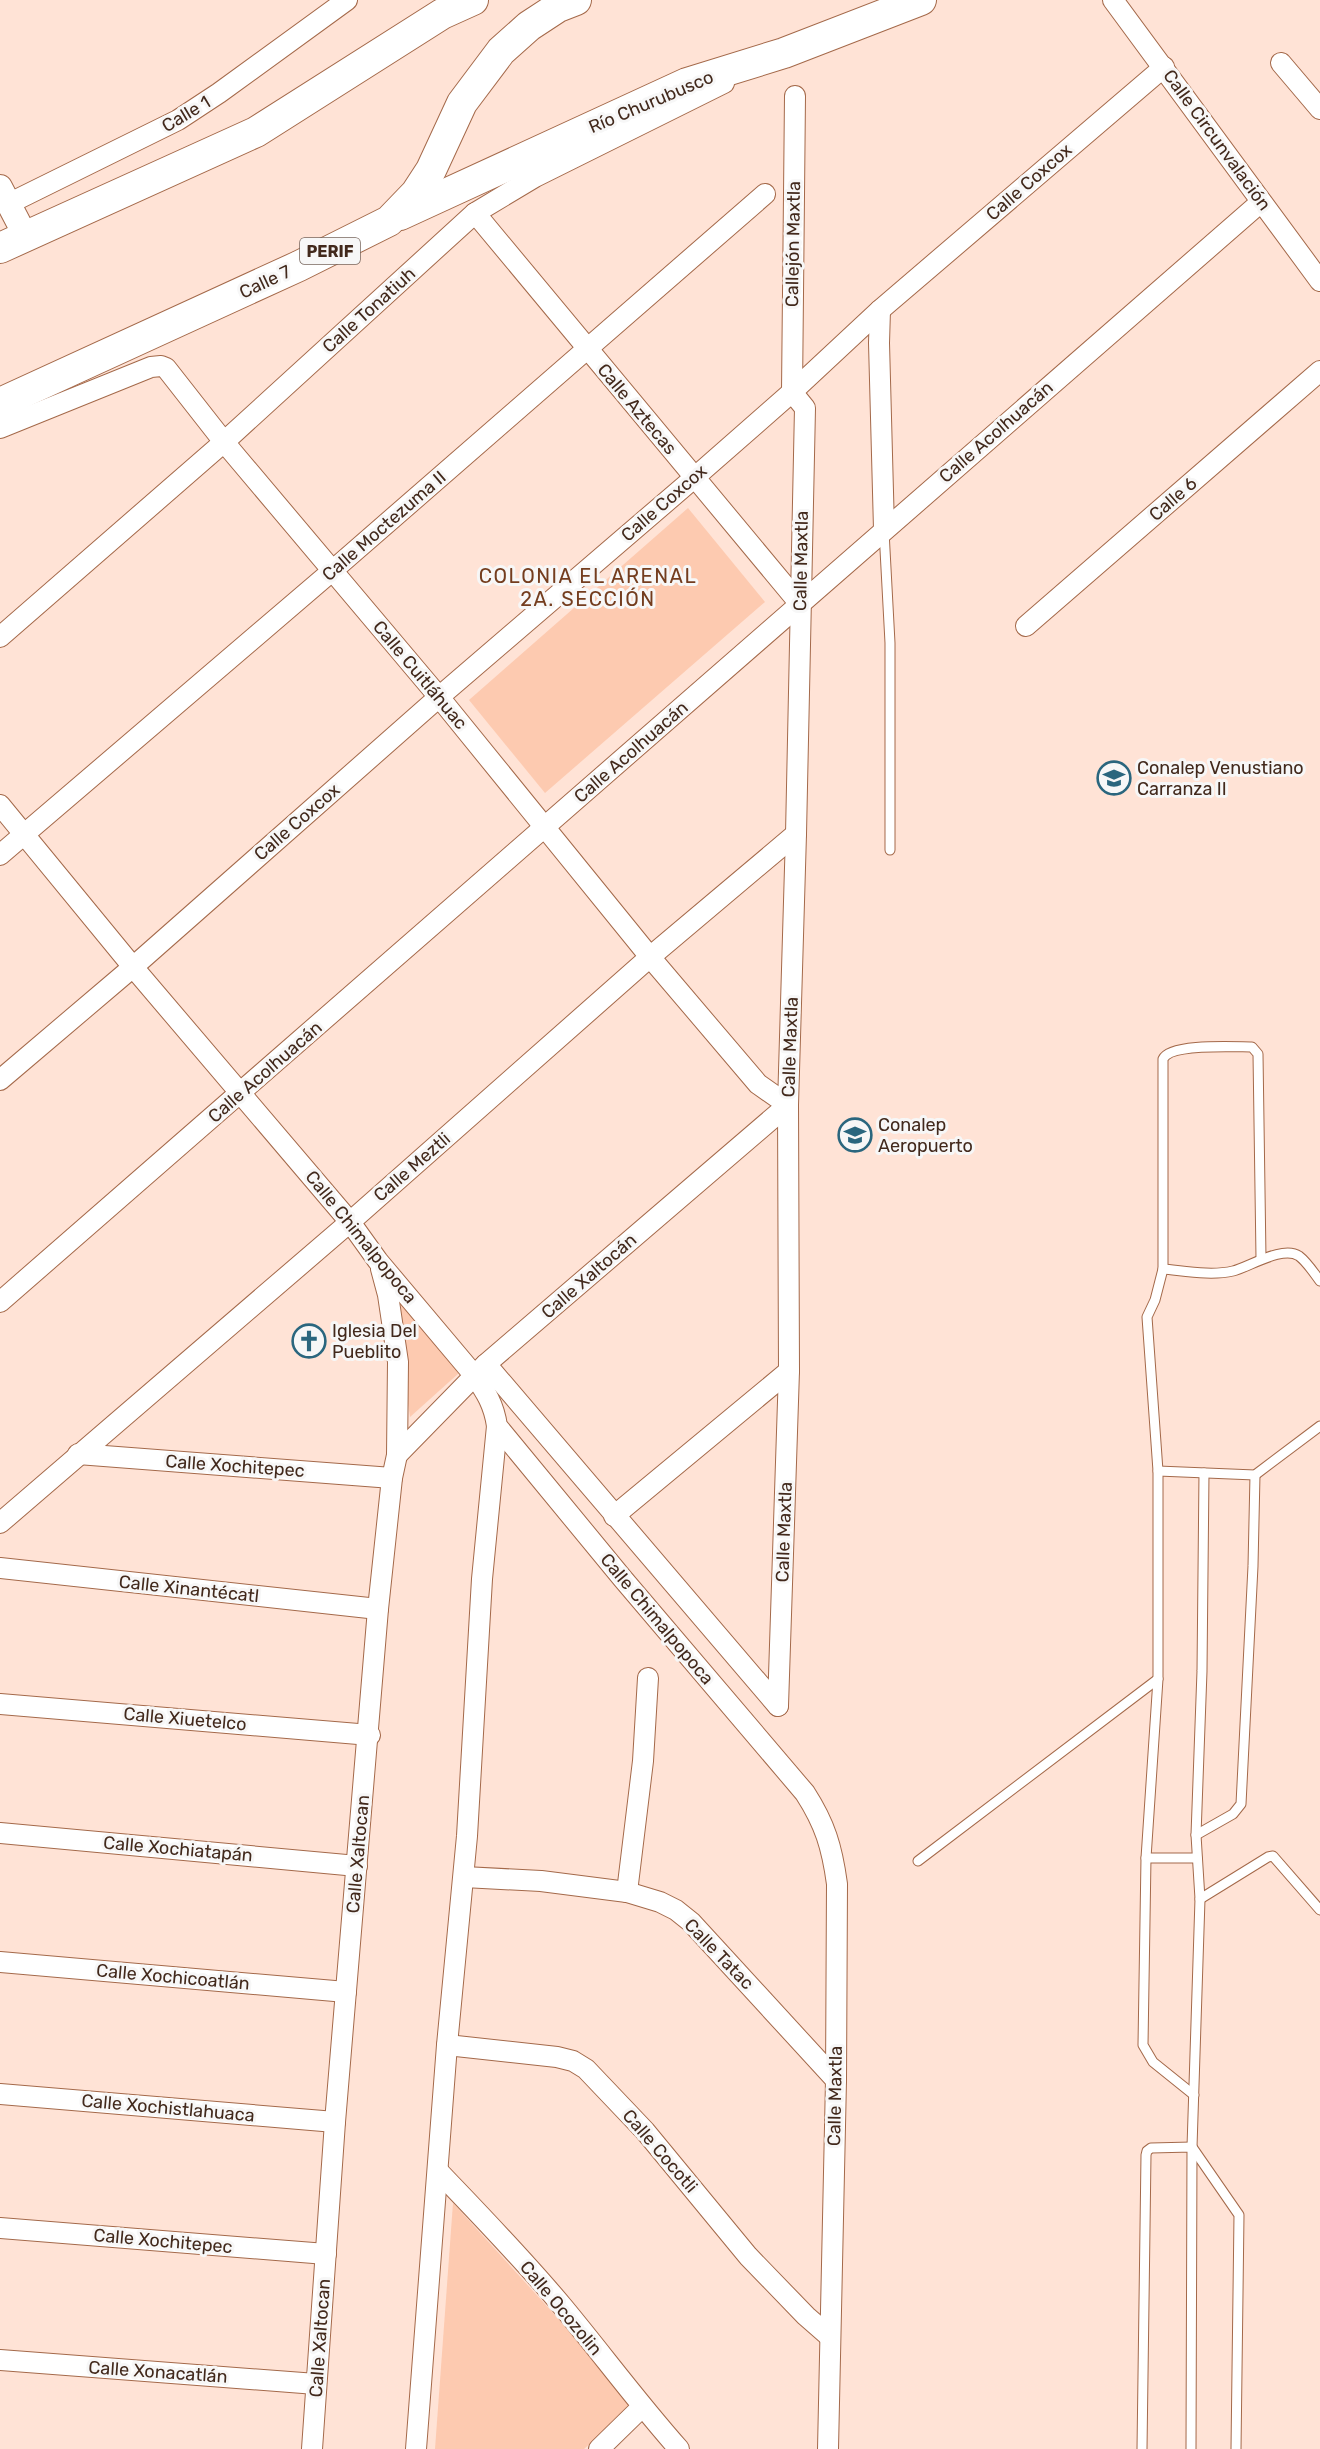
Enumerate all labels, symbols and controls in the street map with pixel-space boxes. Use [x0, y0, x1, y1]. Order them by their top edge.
street label: Calle Circunvalación [1158, 65, 1276, 215]
street label: Río Churubusco [585, 66, 717, 138]
street label: Calle 1 [158, 91, 214, 137]
street label: Calle Coxcox [982, 139, 1077, 225]
street label: Callejón Maxtla [781, 181, 805, 307]
road number: PERIF [300, 238, 360, 264]
street label: Calle 7 [236, 261, 294, 303]
street label: Calle Tonatiuh [318, 262, 420, 358]
street label: Calle Aztecas [593, 359, 681, 459]
street label: Calle Acolhuacán [935, 377, 1057, 487]
street label: Calle Coxcox [617, 460, 712, 546]
street label: Calle Moctezuma II [318, 466, 450, 586]
street label: Calle 6 [1145, 472, 1201, 526]
street label: Calle Maxtla [789, 511, 813, 611]
district label: COLONIA EL ARENAL 2A. SECCIÓN [479, 564, 697, 611]
street label: Calle Cuitláhuac [368, 616, 472, 734]
street label: Calle Acolhuacán [570, 697, 692, 807]
place label: Conalep Venustiano Carranza II [1137, 757, 1304, 800]
school or university icon: Conalep Venustiano Carranza II [1096, 760, 1132, 796]
street label: Calle Coxcox [250, 779, 345, 865]
street label: Calle Maxtla [777, 996, 803, 1098]
street label: Calle Acolhuacán [204, 1017, 326, 1127]
place label: Conalep Aeropuerto [878, 1114, 973, 1157]
school or university icon: Conalep Aeropuerto [837, 1117, 873, 1153]
street label: Calle Meztli [369, 1128, 455, 1206]
street label: Calle Chimalpopoca [301, 1166, 421, 1308]
street label: Calle Xaltocán [537, 1229, 641, 1323]
place label: Iglesia Del Pueblito [332, 1320, 417, 1363]
church icon: Iglesia Del Pueblito [291, 1323, 327, 1359]
street label: Calle Xochitepec [165, 1450, 305, 1482]
street label: Calle Maxtla [771, 1481, 797, 1583]
street label: Calle Chimalpopoca [596, 1549, 718, 1689]
street label: Calle Xinantécatl [118, 1571, 260, 1607]
street label: Calle Xiuetelco [123, 1703, 247, 1735]
street label: Calle Xaltocan [342, 1794, 374, 1914]
street label: Calle Xochiatapán [102, 1831, 254, 1867]
street label: Calle Tatac [680, 1914, 758, 1994]
street label: Calle Xochicoatlán [95, 1959, 251, 1995]
street label: Calle Maxtla [823, 2046, 847, 2146]
street label: Calle Xochistlahuaca [80, 2089, 256, 2127]
street label: Calle Cocotli [618, 2105, 702, 2197]
street label: Calle Xochitepec [93, 2224, 234, 2258]
street label: Calle Ocozolin [515, 2256, 607, 2360]
street label: Calle Xaltocan [305, 2278, 335, 2398]
street label: Calle Xonacatlán [88, 2356, 228, 2388]

